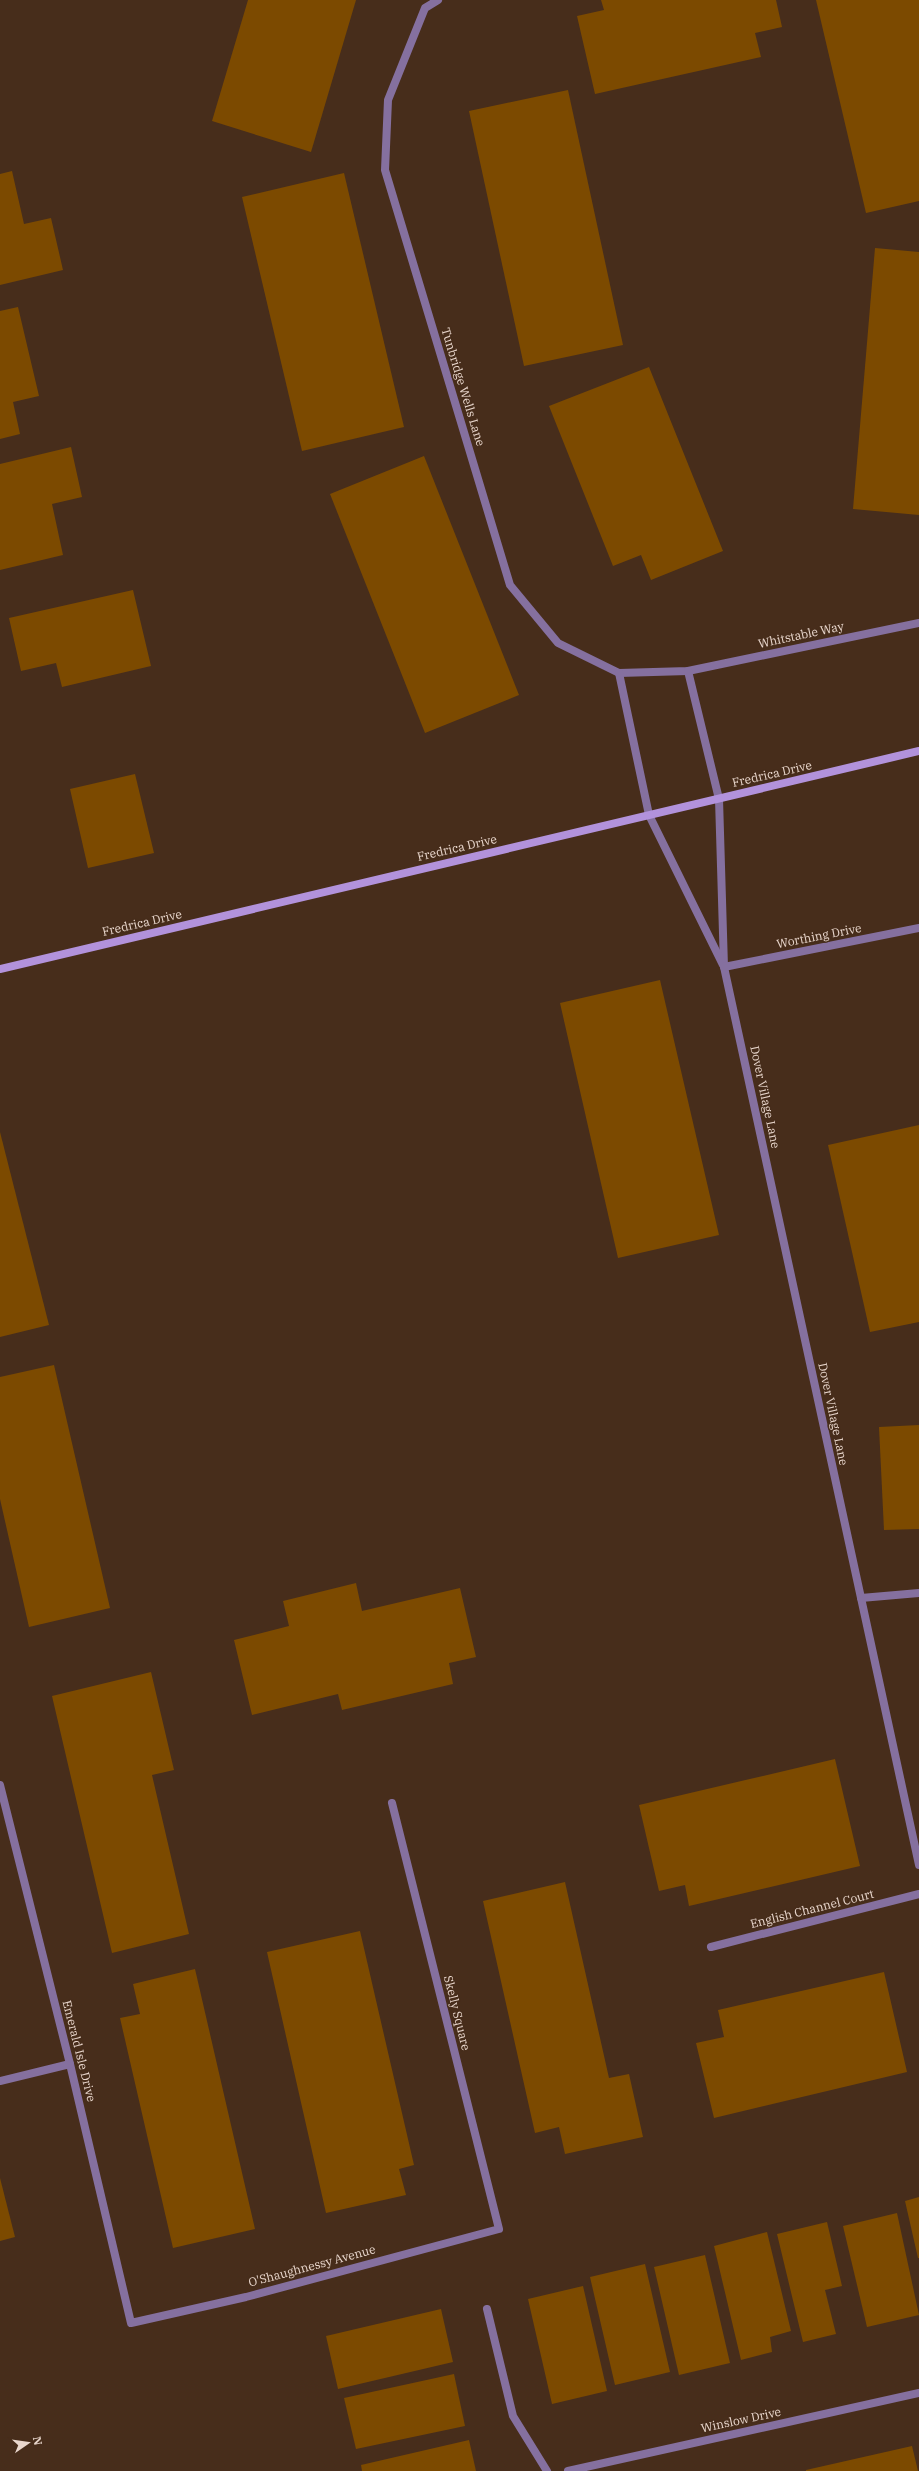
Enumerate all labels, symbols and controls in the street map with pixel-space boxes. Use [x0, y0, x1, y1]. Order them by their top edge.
street label: Tunbridge Wells Lane [438, 326, 489, 448]
street label: Whitstable Way [757, 618, 846, 651]
street label: Fredrica Drive [731, 757, 813, 790]
street label: Fredrica Drive [416, 831, 498, 864]
street label: Fredrica Drive [101, 906, 183, 939]
street label: Worthing Drive [775, 920, 863, 951]
street label: Dover Village Lane [747, 1044, 784, 1150]
street label: Dover Village Lane [815, 1361, 852, 1467]
street label: English Channel Court [748, 1886, 875, 1931]
street label: Skelly Square [441, 1974, 474, 2052]
street label: Emerald Isle Drive [60, 1998, 99, 2103]
street label: O'Shaughnessy Avenue [247, 2241, 377, 2290]
street label: Winslow Drive [700, 2404, 782, 2435]
north arrow [8, 2423, 48, 2463]
text: N [30, 2435, 46, 2447]

